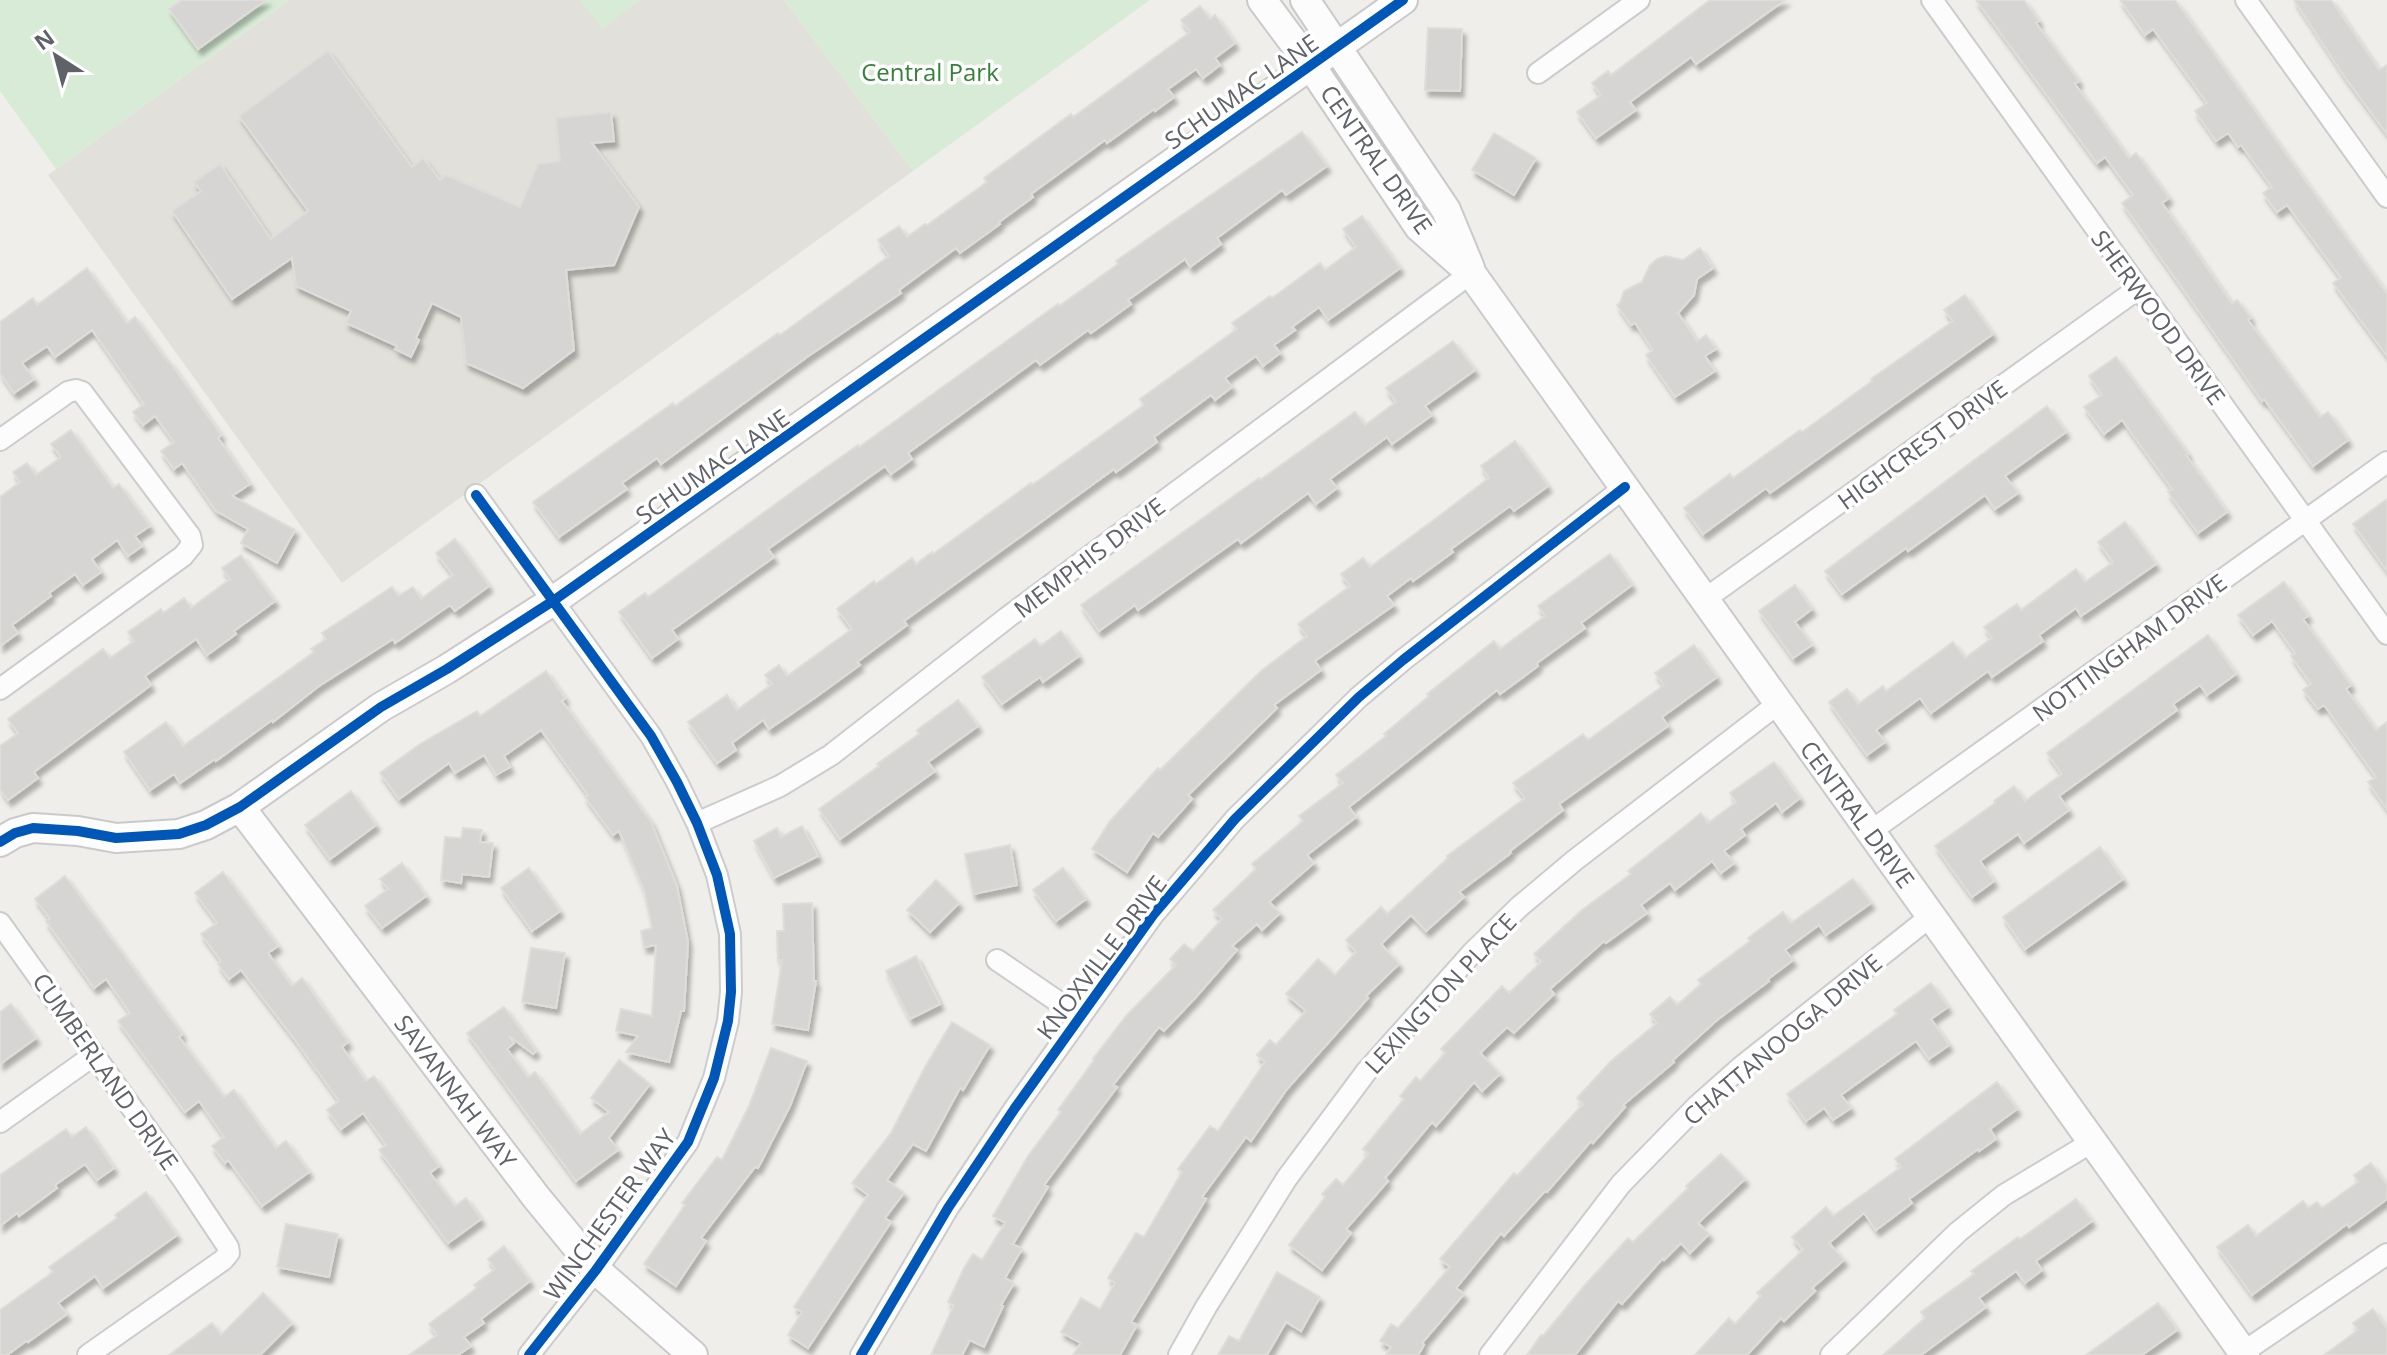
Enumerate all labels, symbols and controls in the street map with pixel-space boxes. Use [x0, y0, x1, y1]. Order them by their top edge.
north arrow [16, 16, 96, 96]
text: N [28, 22, 60, 56]
street label: SCHUMAC LANE [1158, 26, 1324, 156]
park label: Central Park [861, 55, 999, 88]
street label: CENTRAL DRIVE [1313, 78, 1441, 240]
street label: SHERWOOD DRIVE [2084, 223, 2234, 411]
street label: HIGHCREST DRIVE [1831, 371, 2013, 517]
street label: SCHUMAC LANE [629, 401, 795, 531]
street label: MEMPHIS DRIVE [1007, 489, 1171, 625]
street label: NOTTINGHAM DRIVE [2025, 565, 2233, 729]
street label: CENTRAL DRIVE [1793, 733, 1923, 895]
street label: KNOXVILLE DRIVE [1028, 868, 1174, 1046]
street label: LEXINGTON PLACE [1357, 905, 1523, 1081]
street label: CHATTANOOGA DRIVE [1675, 946, 1889, 1132]
street label: CUMBERLAND DRIVE [25, 966, 187, 1176]
street label: SAVANNAH WAY [388, 1008, 525, 1175]
street label: WINCHESTER WAY [536, 1121, 683, 1306]

